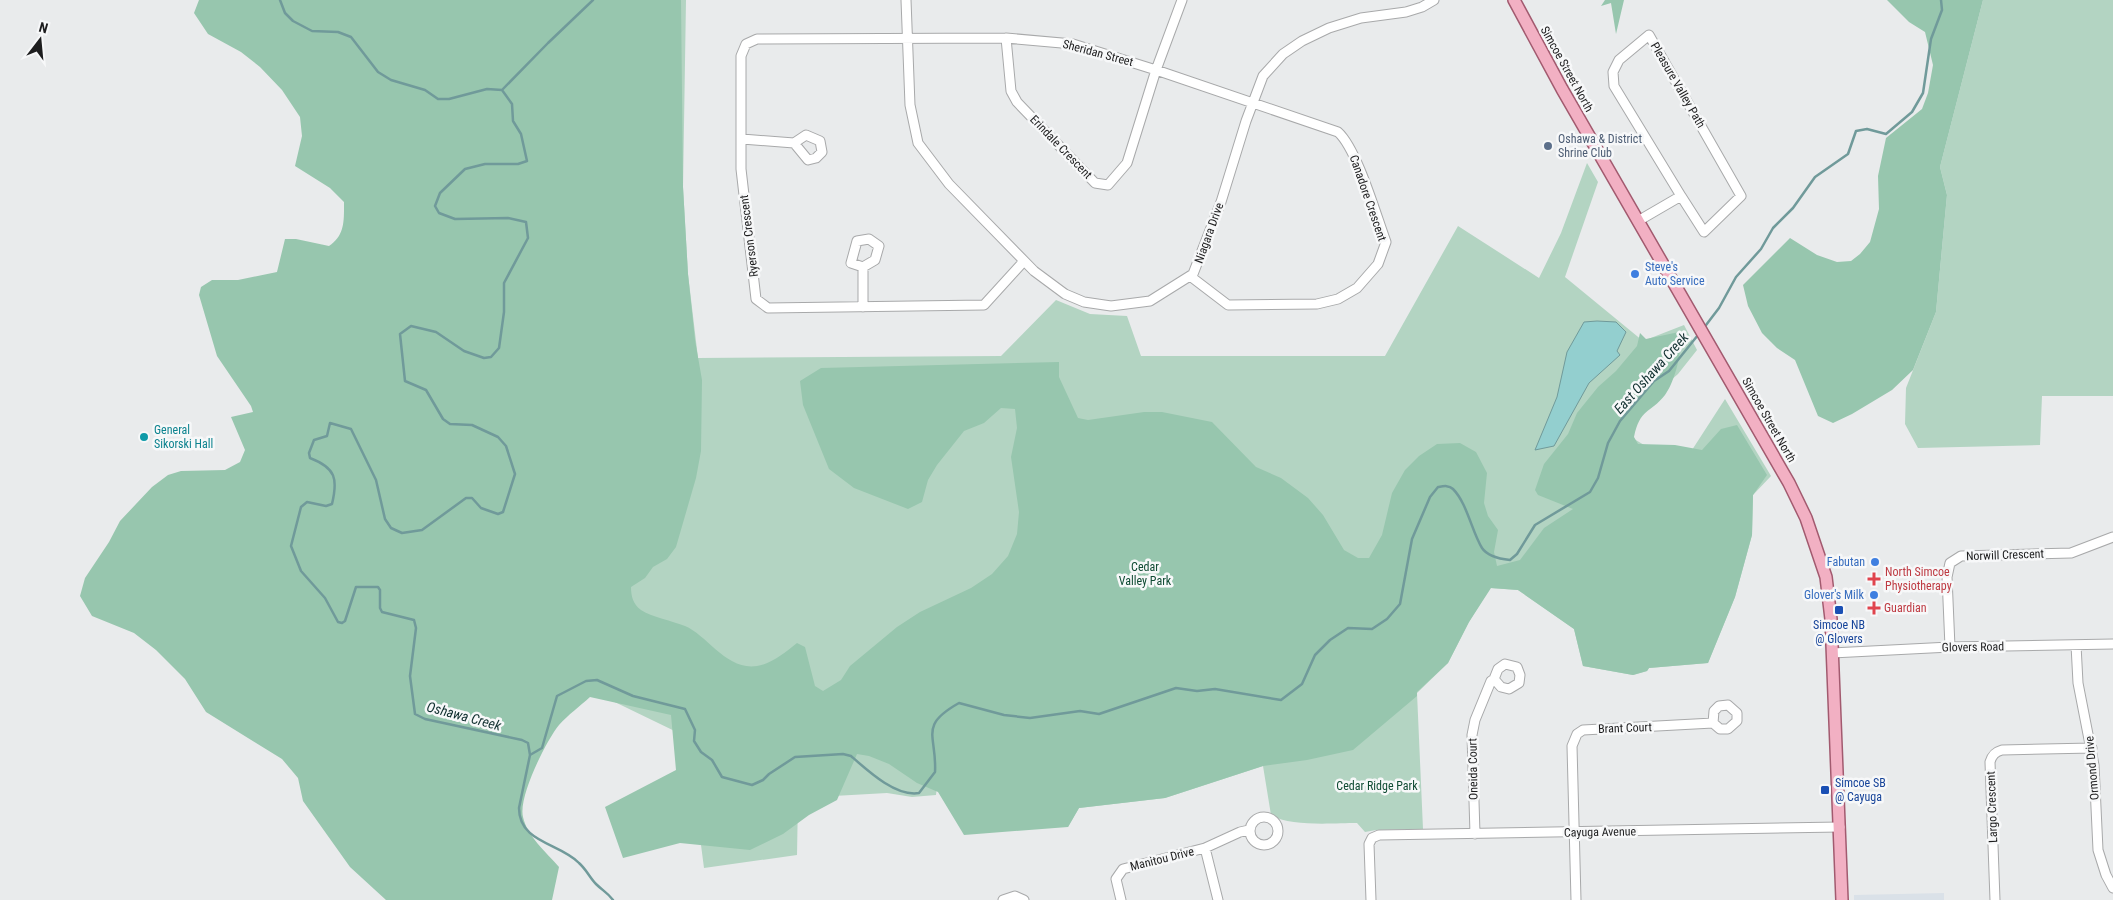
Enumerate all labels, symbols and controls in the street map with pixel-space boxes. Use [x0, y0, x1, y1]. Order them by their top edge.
north arrow [15, 15, 65, 65]
text: N [37, 19, 50, 36]
street label: Simcoe Street North [1538, 24, 1596, 114]
street label: Sheridan Street [1061, 37, 1135, 69]
street label: Pleasure Valley Path [1648, 40, 1708, 131]
street label: Erindale Crescent [1027, 112, 1095, 182]
place label: Oshawa & District Shrine Club [1558, 132, 1642, 160]
marker: Oshawa & District Shrine Club [1542, 140, 1554, 152]
street label: Canadore Crescent [1347, 153, 1389, 243]
street label: Ryerson Crescent [737, 194, 761, 278]
street label: Niagara Drive [1192, 200, 1227, 265]
place label: Steve's Auto Service [1645, 260, 1705, 288]
marker: Steve's Auto Service [1629, 268, 1641, 280]
water label: East Oshawa Creek [1611, 329, 1692, 417]
street label: Simcoe Street North [1739, 375, 1799, 465]
place label: General Sikorski Hall [154, 423, 213, 451]
marker: General Sikorski Hall [138, 431, 150, 443]
street label: Norwill Crescent [1966, 547, 2045, 563]
place label: Fabutan [1827, 555, 1865, 569]
marker: Fabutan [1869, 556, 1881, 568]
park label: Cedar Valley Park [1119, 560, 1172, 588]
place label: North Simcoe Physiotherapy [1885, 565, 1952, 593]
marker: North Simcoe Physiotherapy [1867, 572, 1881, 586]
place label: Glover's Milk [1804, 588, 1865, 602]
marker: Glover's Milk [1868, 589, 1880, 601]
place label: Guardian [1884, 601, 1927, 615]
marker: Guardian [1868, 602, 1880, 614]
marker: Simcoe NB @ Glovers [1833, 604, 1845, 616]
place label: Simcoe NB @ Glovers [1813, 618, 1865, 646]
street label: Glovers Road [1942, 639, 2004, 655]
water label: Oshawa Creek [425, 698, 504, 734]
street label: Brant Court [1598, 720, 1653, 736]
street label: Ormond Drive [2082, 735, 2102, 801]
street label: Oneida Court [1465, 737, 1481, 800]
street label: Largo Crescent [1984, 770, 2000, 843]
place label: Simcoe SB @ Cayuga [1835, 776, 1886, 804]
park label: Cedar Ridge Park [1336, 779, 1418, 793]
marker: Simcoe SB @ Cayuga [1819, 784, 1831, 796]
street label: Cayuga Avenue [1564, 824, 1637, 840]
street label: Manitou Drive [1129, 844, 1196, 874]

